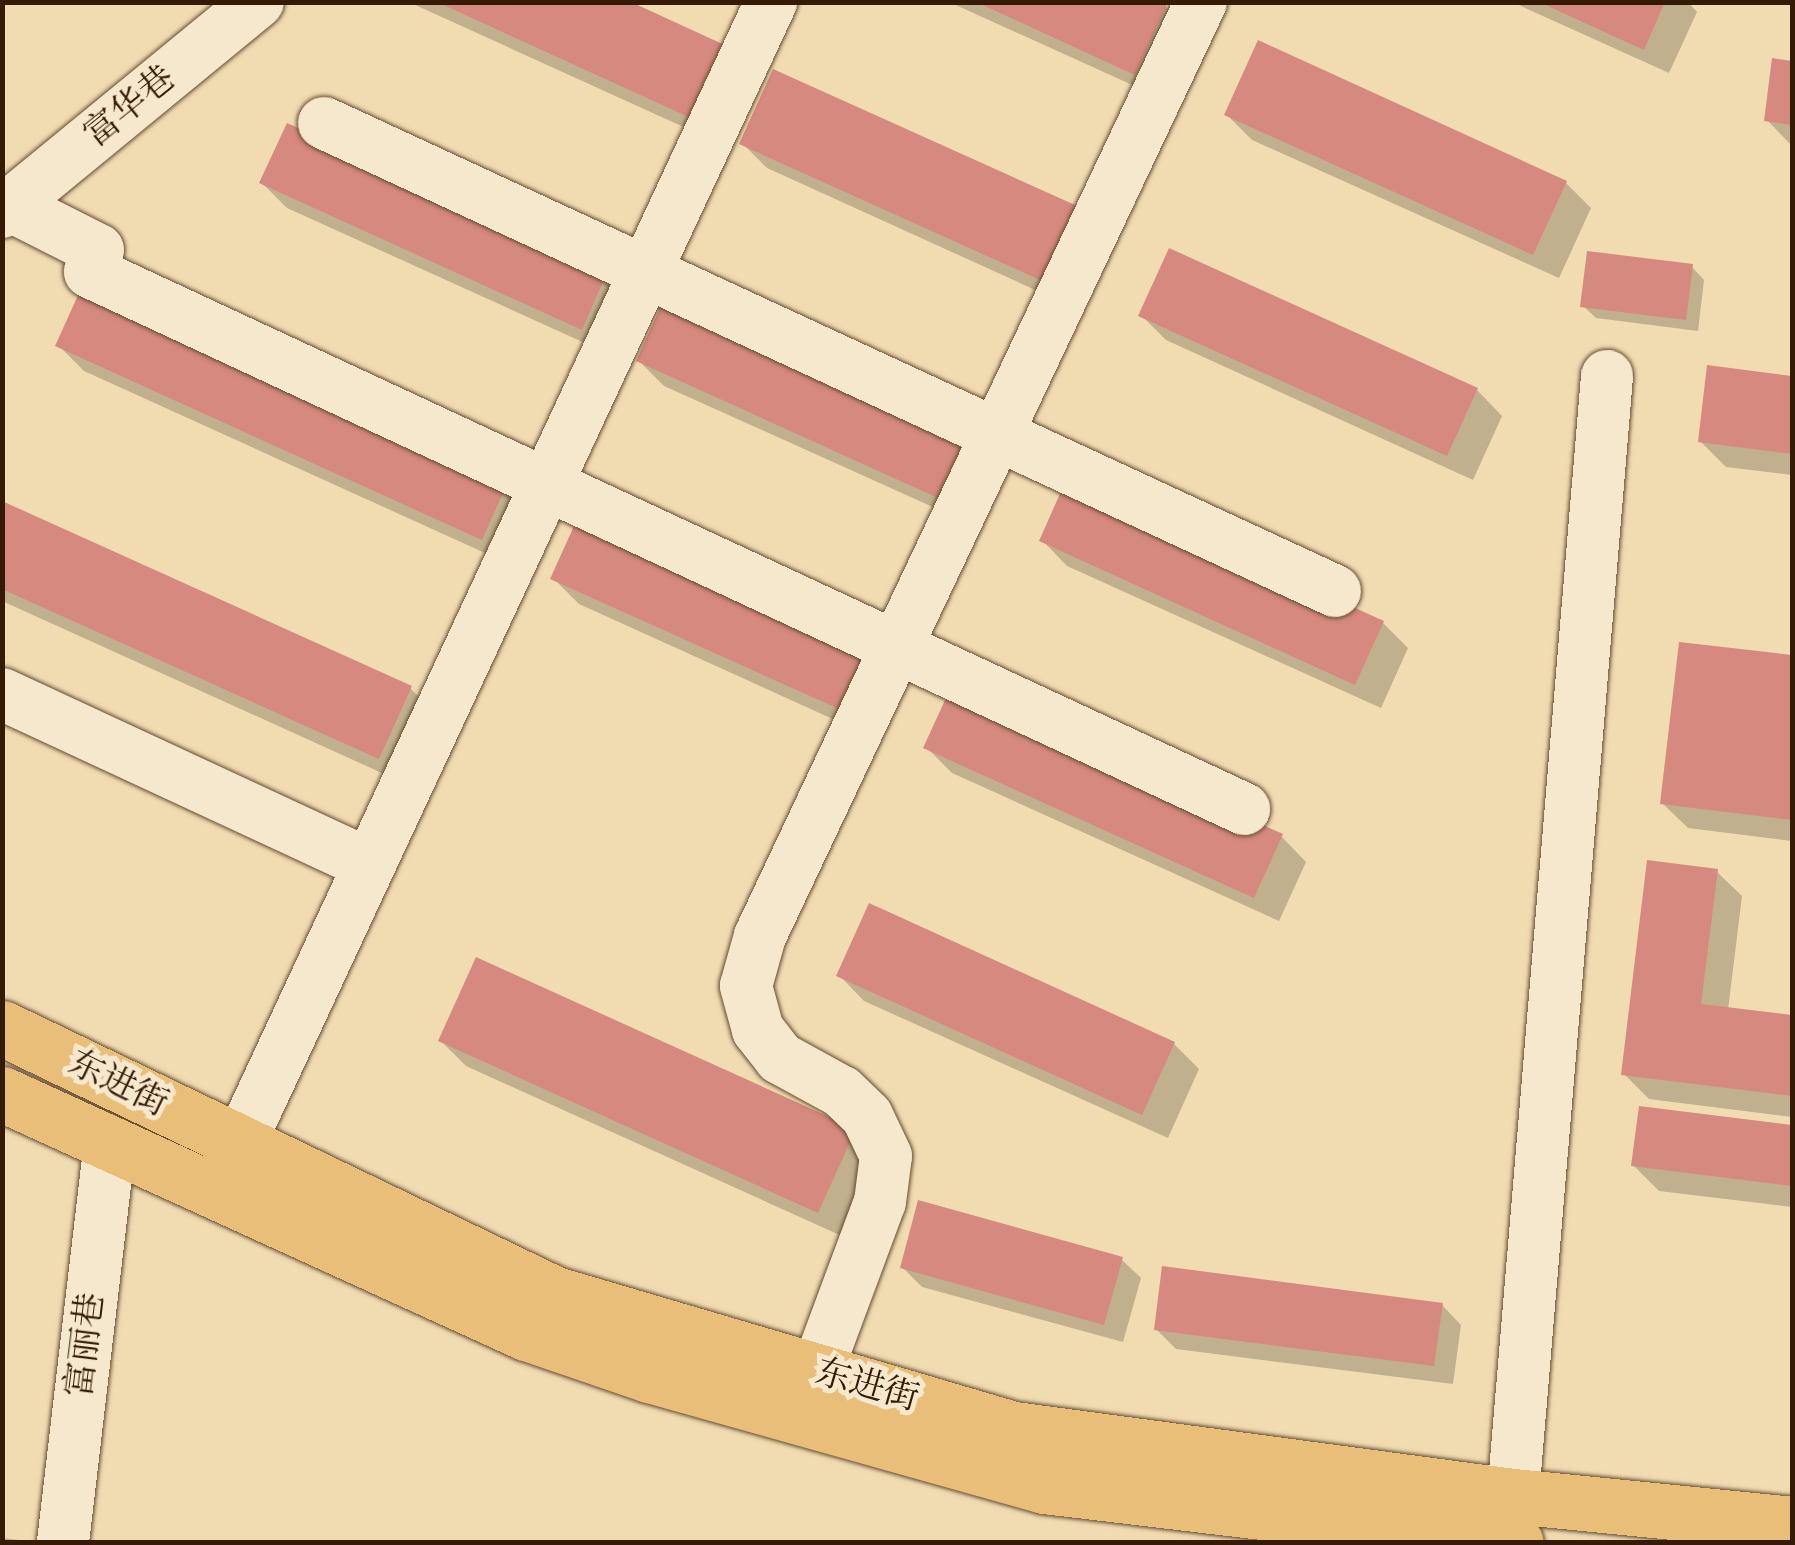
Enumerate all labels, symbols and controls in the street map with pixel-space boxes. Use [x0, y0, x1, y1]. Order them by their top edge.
street label: 富华巷 [76, 58, 184, 156]
street label: 东进街 [62, 1042, 174, 1126]
street label: 富丽巷 [59, 1290, 113, 1400]
street label: 东进街 [811, 1351, 923, 1421]

